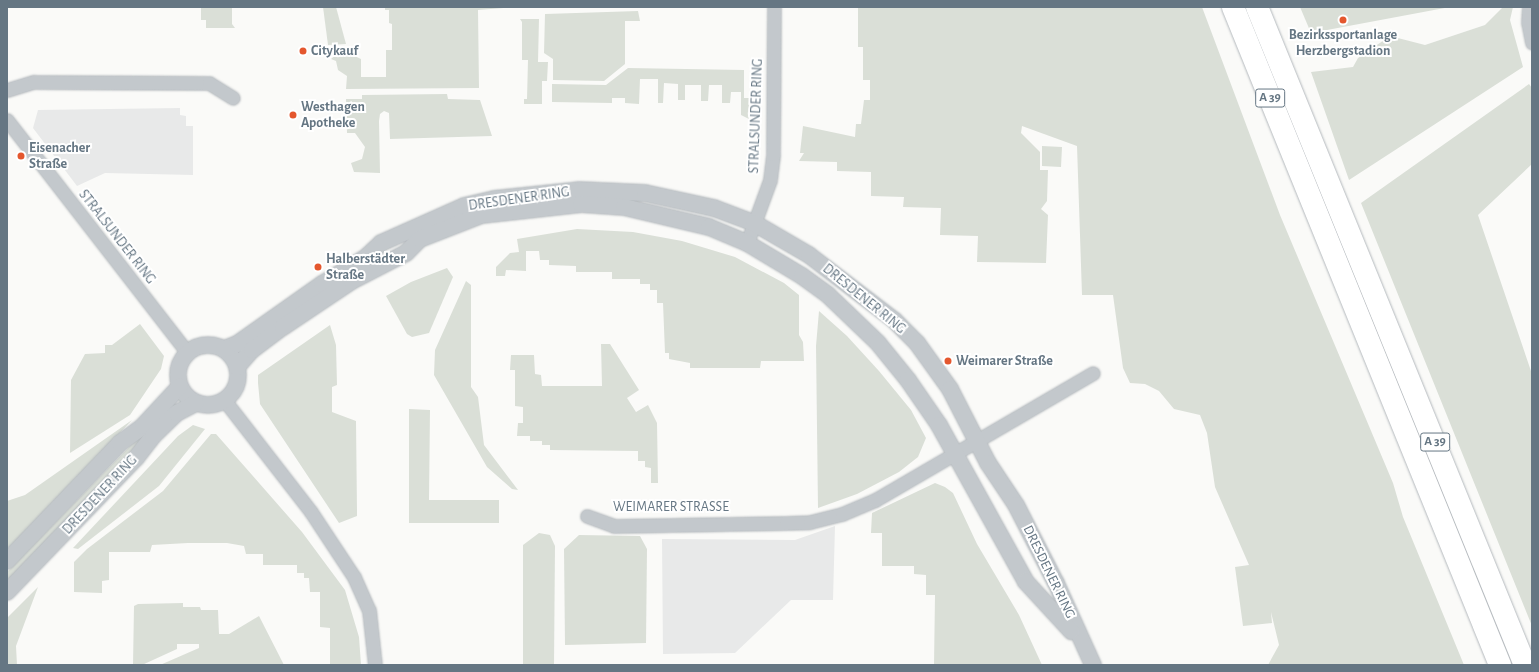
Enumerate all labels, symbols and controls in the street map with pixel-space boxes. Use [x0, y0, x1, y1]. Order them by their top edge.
marker: Bezirkssportanlage Herzbergstadion [1338, 15, 1348, 25]
place label: Bezirkssportanlage Herzbergstadion [1289, 27, 1397, 60]
place label: Citykauf [311, 43, 358, 59]
marker: Citykauf [298, 46, 308, 56]
street label: STRALSUNDER RING [746, 58, 766, 174]
road number: A 39 [1255, 87, 1285, 109]
place label: Westhagen Apotheke [301, 99, 365, 132]
marker: Westhagen Apotheke [288, 110, 298, 120]
place label: Eisenacher Straße [29, 140, 90, 172]
marker: Eisenacher Straße [16, 151, 26, 161]
street label: DRESDENER RING [468, 184, 570, 214]
street label: STRALSUNDER RING [75, 187, 159, 287]
place label: Halberstädter Straße [326, 251, 405, 284]
street label: DRESDENER RING [819, 261, 909, 337]
marker: Halberstädter Straße [313, 262, 323, 272]
place label: Weimarer Straße [956, 353, 1053, 369]
marker: Weimarer Straße [943, 356, 953, 366]
road number: A 39 [1420, 431, 1450, 453]
street label: DRESDENER RING [59, 452, 141, 538]
street label: WEIMARER STRASSE [613, 499, 729, 515]
street label: DRESDENER RING [1019, 523, 1079, 621]

